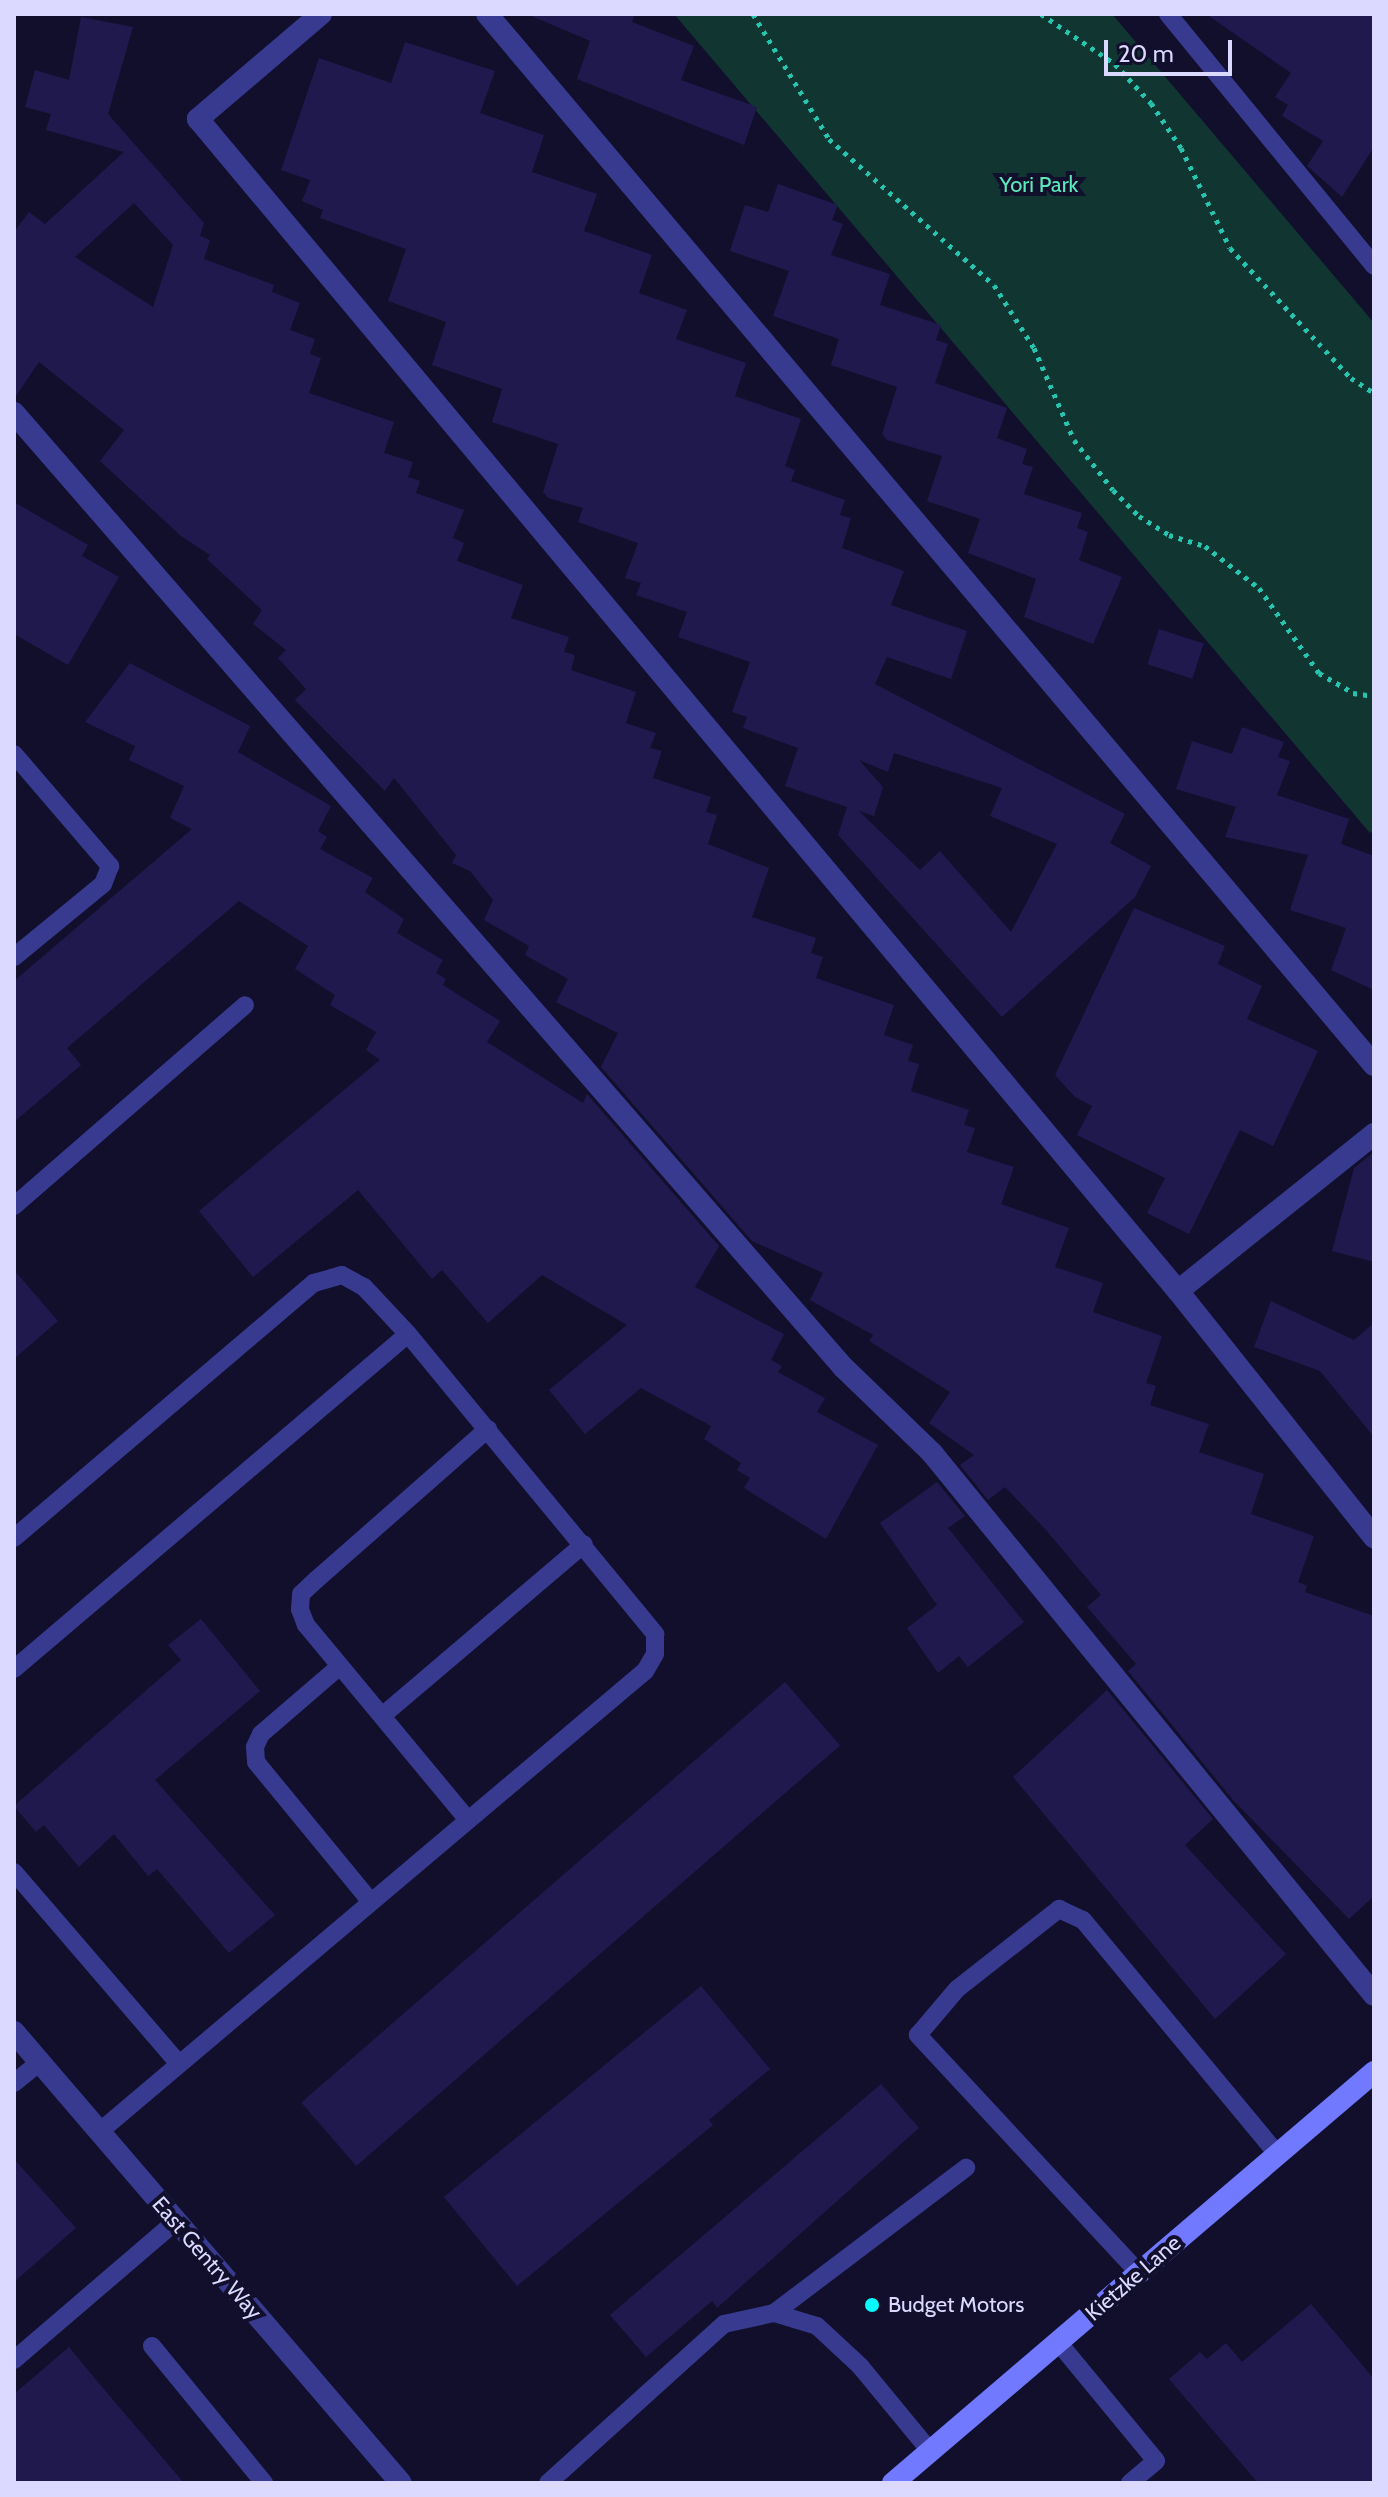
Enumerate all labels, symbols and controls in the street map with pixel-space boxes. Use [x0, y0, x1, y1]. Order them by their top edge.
scale bar [1108, 24, 1236, 74]
text: 20 m [1118, 39, 1174, 68]
park label: Yori Park [1000, 172, 1078, 198]
street label: East Gentry Way [147, 2191, 267, 2325]
street label: Kietzke Lane [1080, 2230, 1186, 2326]
place label: Budget Motors [888, 2292, 1024, 2318]
marker: Budget Motors [863, 2296, 881, 2314]

